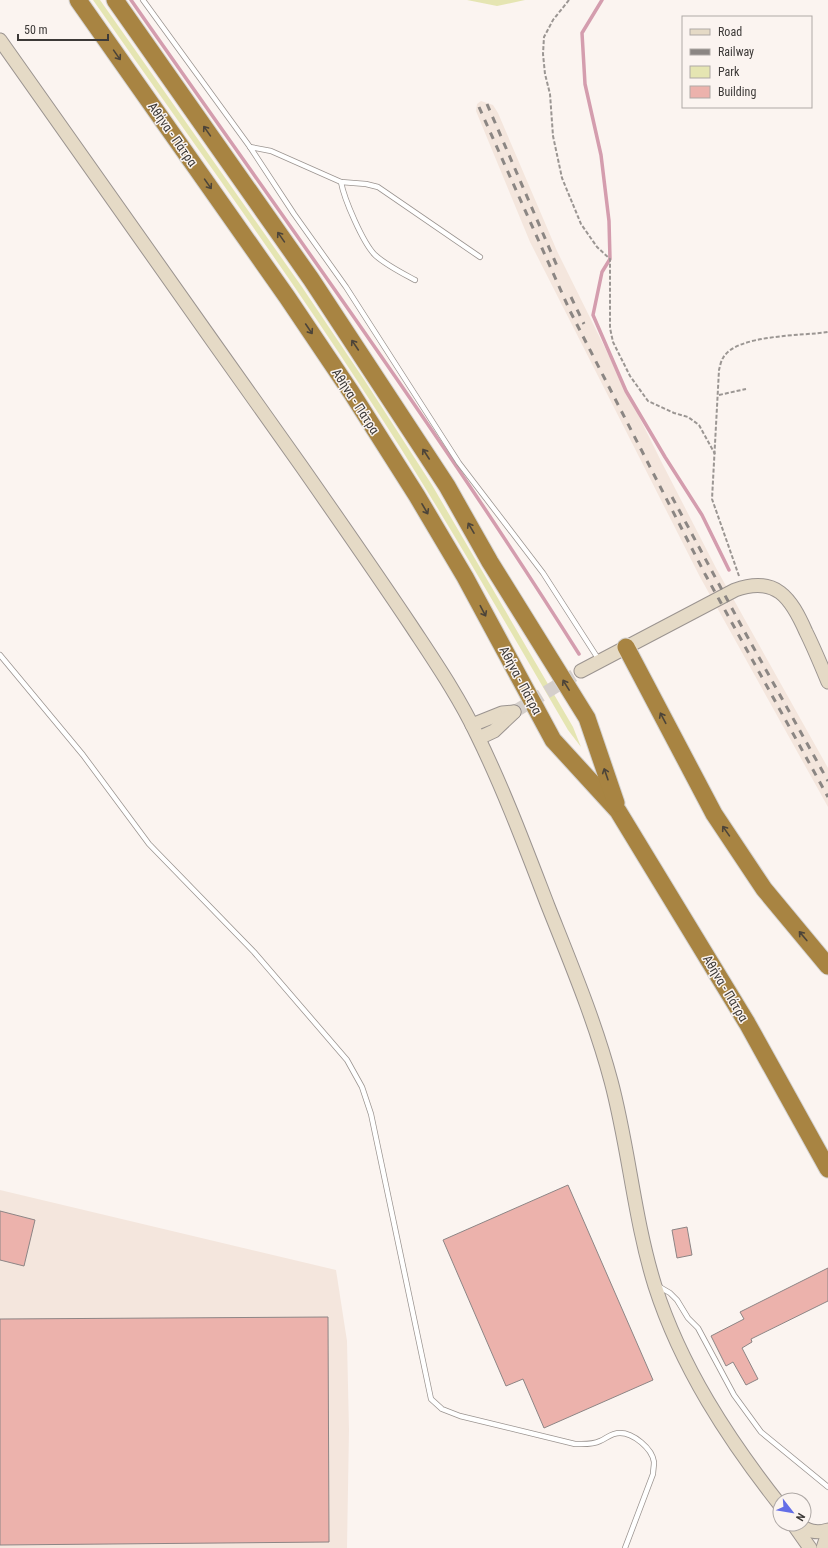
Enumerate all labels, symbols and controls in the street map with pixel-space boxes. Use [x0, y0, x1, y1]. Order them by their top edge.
scale bar [18, 16, 108, 42]
legend [682, 16, 812, 108]
text: 50 m [24, 23, 48, 37]
text: Road [718, 25, 742, 39]
text: Railway [718, 45, 754, 59]
one-way arrow [113, 49, 121, 60]
text: Park [718, 65, 740, 79]
text: Building [718, 85, 756, 99]
street label: Αθήνα - Πάτρα [145, 99, 201, 170]
one-way arrow [203, 126, 211, 137]
one-way arrow [204, 178, 212, 189]
one-way arrow [277, 232, 285, 243]
one-way arrow [305, 323, 313, 334]
one-way arrow [351, 339, 359, 350]
street label: Αθήνα - Πάτρα [329, 366, 383, 437]
one-way arrow [422, 448, 430, 459]
one-way arrow [421, 503, 429, 515]
one-way arrow [466, 522, 474, 534]
one-way arrow [480, 605, 488, 617]
street label: Αθήνα - Πάτρα [496, 644, 545, 717]
one-way arrow [562, 679, 570, 691]
one-way arrow [659, 712, 666, 724]
one-way arrow [601, 768, 609, 780]
one-way arrow [722, 826, 730, 837]
one-way arrow [798, 931, 807, 941]
street label: Αθήνα - Πάτρα [700, 952, 752, 1025]
north arrow [772, 1492, 812, 1532]
text: N [793, 1511, 807, 1523]

